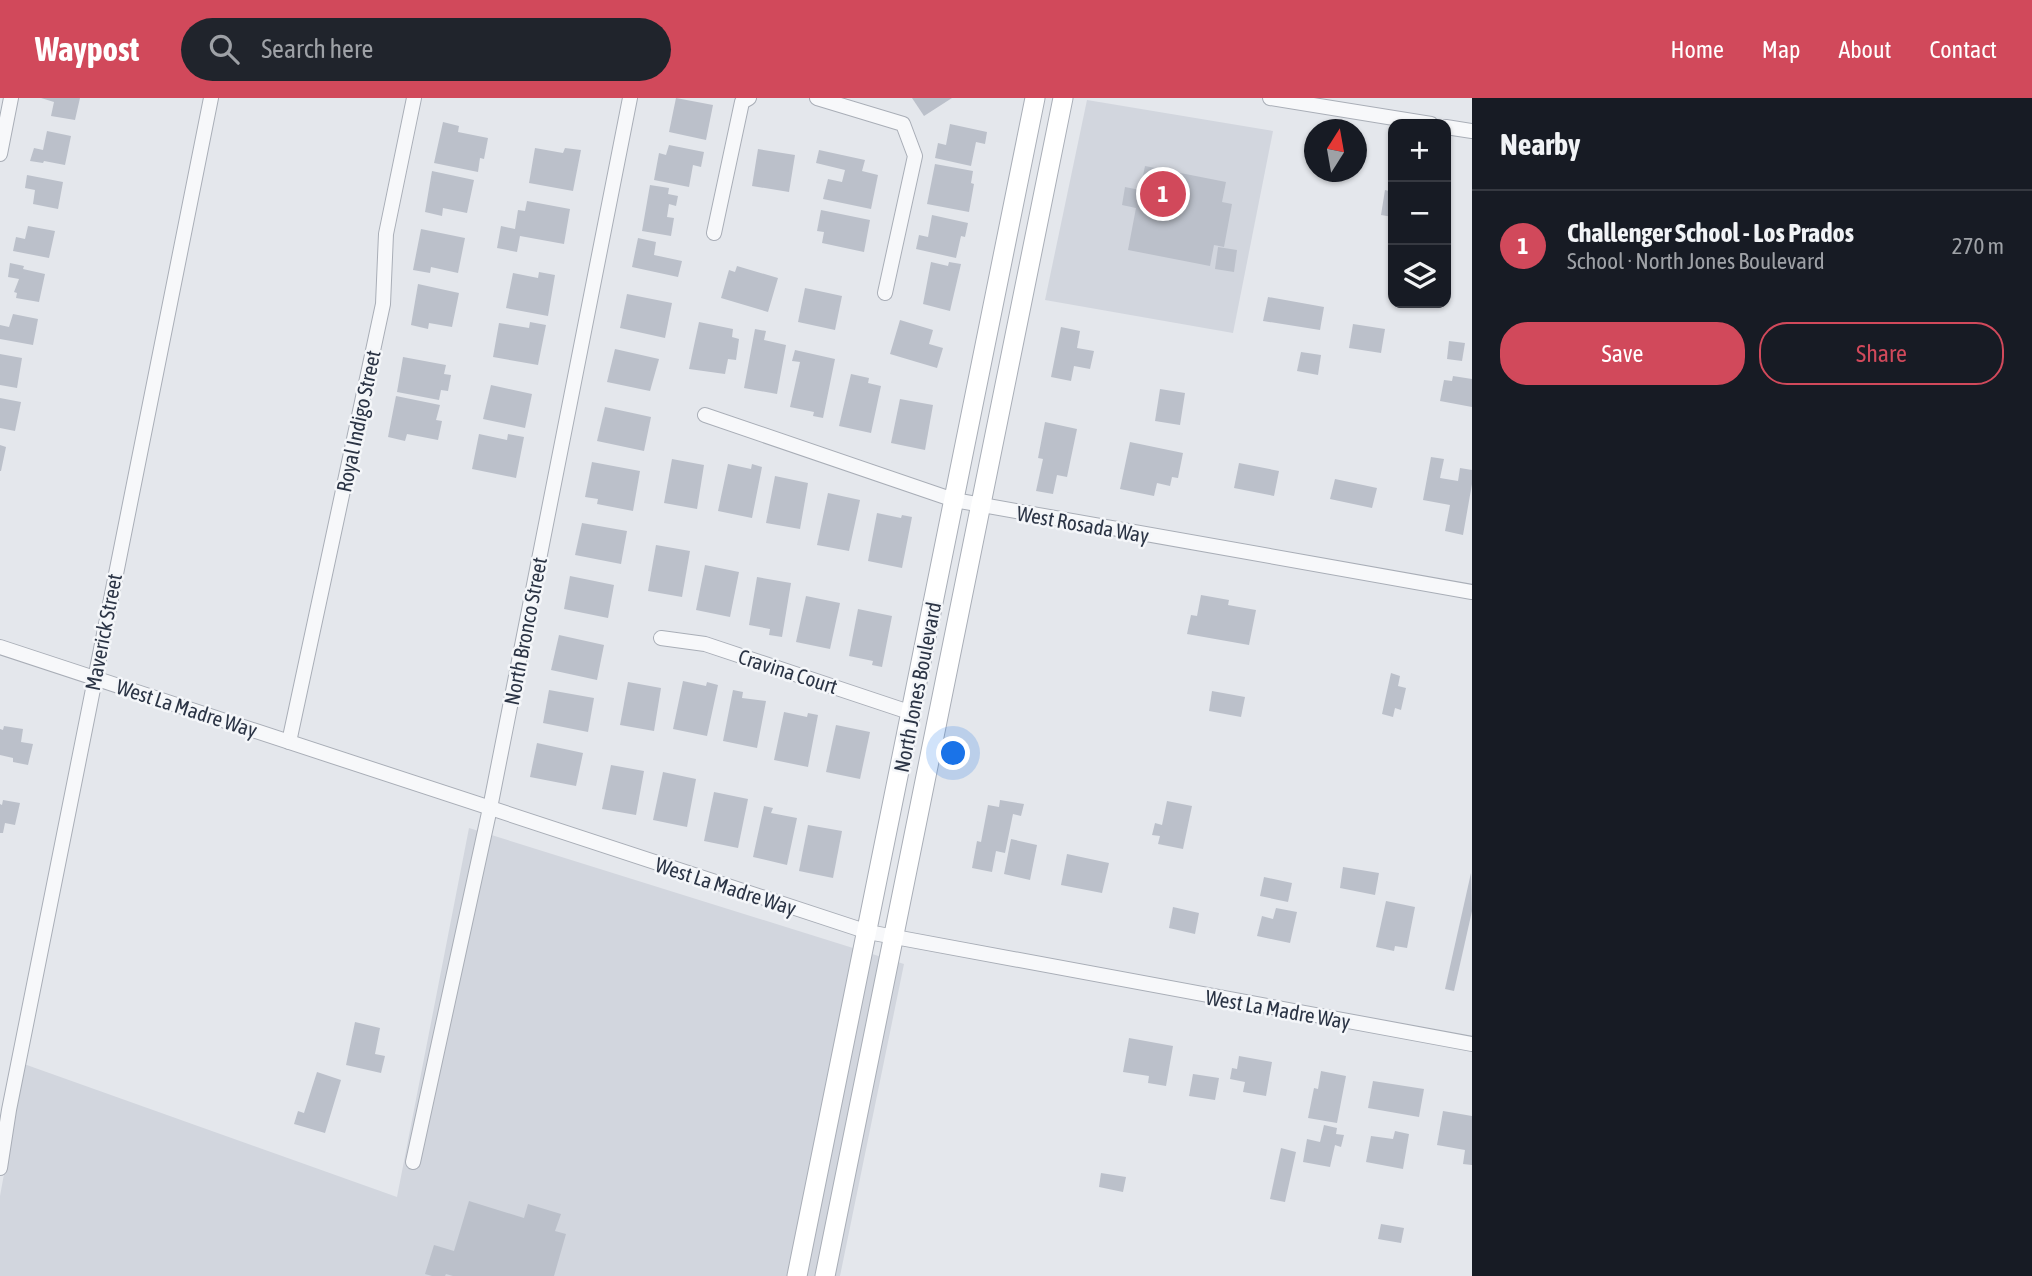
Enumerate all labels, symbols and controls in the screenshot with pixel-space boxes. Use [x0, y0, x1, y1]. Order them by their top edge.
search box [181, 18, 671, 81]
text: Waypost [35, 30, 139, 68]
icon: search [205, 30, 243, 68]
text: Search here [261, 34, 373, 64]
text: Home [1670, 36, 1724, 63]
text: Map [1762, 36, 1800, 63]
text: About [1838, 36, 1891, 63]
text: Contact [1929, 36, 1997, 63]
north arrow [1304, 119, 1367, 182]
map controls [1388, 119, 1451, 308]
button: + [1388, 119, 1451, 182]
text: Nearby [1500, 127, 1580, 161]
pin: 1 [1140, 168, 1186, 220]
button: − [1388, 182, 1451, 245]
text: Challenger School - Los Prados [1567, 218, 1854, 248]
text: 1 [1518, 233, 1528, 259]
text: 270 m [1952, 233, 2004, 259]
button: layers [1388, 245, 1451, 308]
text: School · North Jones Boulevard [1567, 248, 1825, 274]
button: Save [1500, 322, 1745, 385]
button: Share [1759, 322, 2004, 385]
street label: Royal Indigo Street [331, 348, 385, 494]
street label: West Rosada Way [1015, 501, 1151, 547]
street label: North Bronco Street [499, 555, 551, 707]
street label: Maverick Street [80, 571, 126, 693]
street label: North Jones Boulevard [889, 600, 945, 774]
street label: Cravina Court [735, 644, 841, 698]
street label: West La Madre Way [114, 674, 261, 742]
your location [936, 736, 970, 770]
street label: West La Madre Way [653, 852, 800, 920]
street label: West La Madre Way [1204, 984, 1353, 1034]

